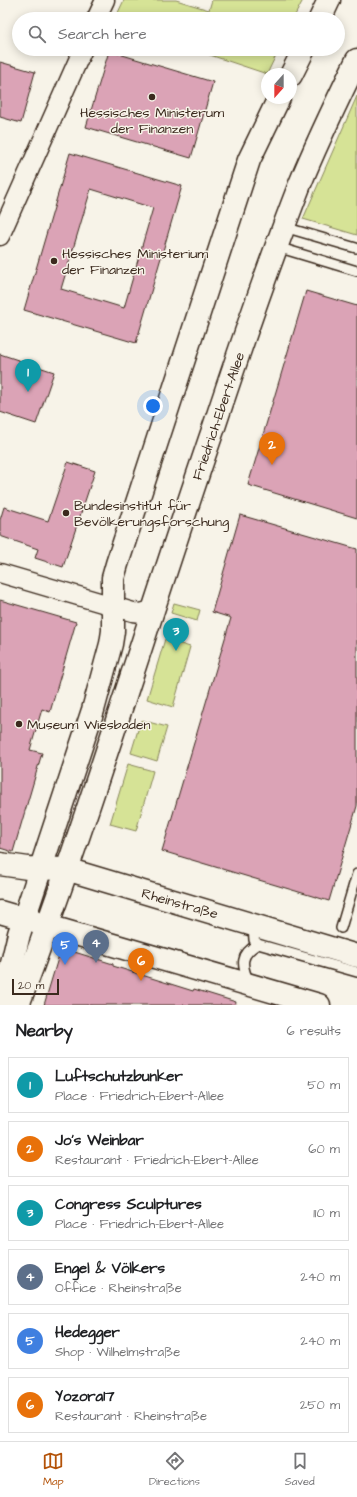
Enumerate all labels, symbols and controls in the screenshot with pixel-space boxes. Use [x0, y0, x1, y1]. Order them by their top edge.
search box [12, 12, 345, 56]
icon: search [26, 23, 48, 45]
text: Search here [58, 24, 147, 45]
north arrow [261, 68, 297, 104]
marker: Hessisches Ministerum der Finanzen [147, 92, 157, 102]
place label: Hessisches Ministerum der Finanzen [80, 103, 224, 139]
place label: Hessisches Ministerium der Finanzen [62, 244, 208, 280]
marker: Hessisches Ministerium der Finanzen [49, 256, 59, 266]
street label: Friedrich-Ebert-Allee [188, 349, 250, 483]
pin: 1 [15, 359, 41, 392]
your location [143, 396, 163, 416]
pin: 2 [259, 432, 285, 465]
place label: Bundesinstitut für Bevölkerungsforschung [74, 496, 229, 532]
marker: Bundesinstitut für Bevölkerungsforschung [61, 508, 71, 518]
pin: 3 [163, 618, 189, 651]
place label: Museum Wiesbaden [27, 715, 151, 735]
marker: Museum Wiesbaden [14, 719, 24, 729]
street label: Rheinstraße [139, 884, 221, 925]
pin: 4 [83, 930, 109, 963]
pin: 5 [52, 932, 78, 965]
pin: 6 [128, 948, 154, 981]
scale bar [12, 977, 59, 996]
text: 20 m [18, 978, 44, 993]
text: Nearby [16, 1019, 73, 1043]
text: 6 results [286, 1022, 341, 1040]
text: Luftschutzbunker [55, 1066, 183, 1087]
text: 1 [29, 1076, 31, 1094]
text: 50 m [307, 1076, 340, 1094]
text: Place · Friedrich-Ebert-Allee [55, 1087, 224, 1105]
text: Jo‘s Weinbar [55, 1130, 144, 1151]
text: 2 [26, 1140, 34, 1158]
text: 60 m [308, 1140, 340, 1158]
text: Restaurant · Friedrich-Ebert-Allee [55, 1151, 259, 1169]
text: Congress Sculptures [55, 1194, 202, 1215]
text: 3 [27, 1204, 33, 1222]
text: 110 m [313, 1204, 340, 1222]
text: Place · Friedrich-Ebert-Allee [55, 1215, 224, 1233]
text: Engel & Völkers [55, 1258, 165, 1279]
text: 4 [26, 1268, 34, 1286]
text: 240 m [300, 1268, 340, 1286]
text: Office · Rheinstraße [55, 1279, 182, 1297]
text: Hedegger [55, 1322, 120, 1343]
text: 5 [25, 1332, 35, 1350]
text: 240 m [300, 1332, 340, 1350]
text: Shop · Wilhelmstraße [55, 1343, 180, 1361]
text: Yozora17 [55, 1386, 114, 1407]
text: 6 [26, 1396, 34, 1414]
text: 250 m [300, 1396, 340, 1414]
text: Restaurant · Rheinstraße [55, 1407, 207, 1425]
tab: Map [42, 1450, 64, 1489]
tab: Directions [149, 1450, 200, 1489]
tab: Saved [285, 1450, 315, 1489]

